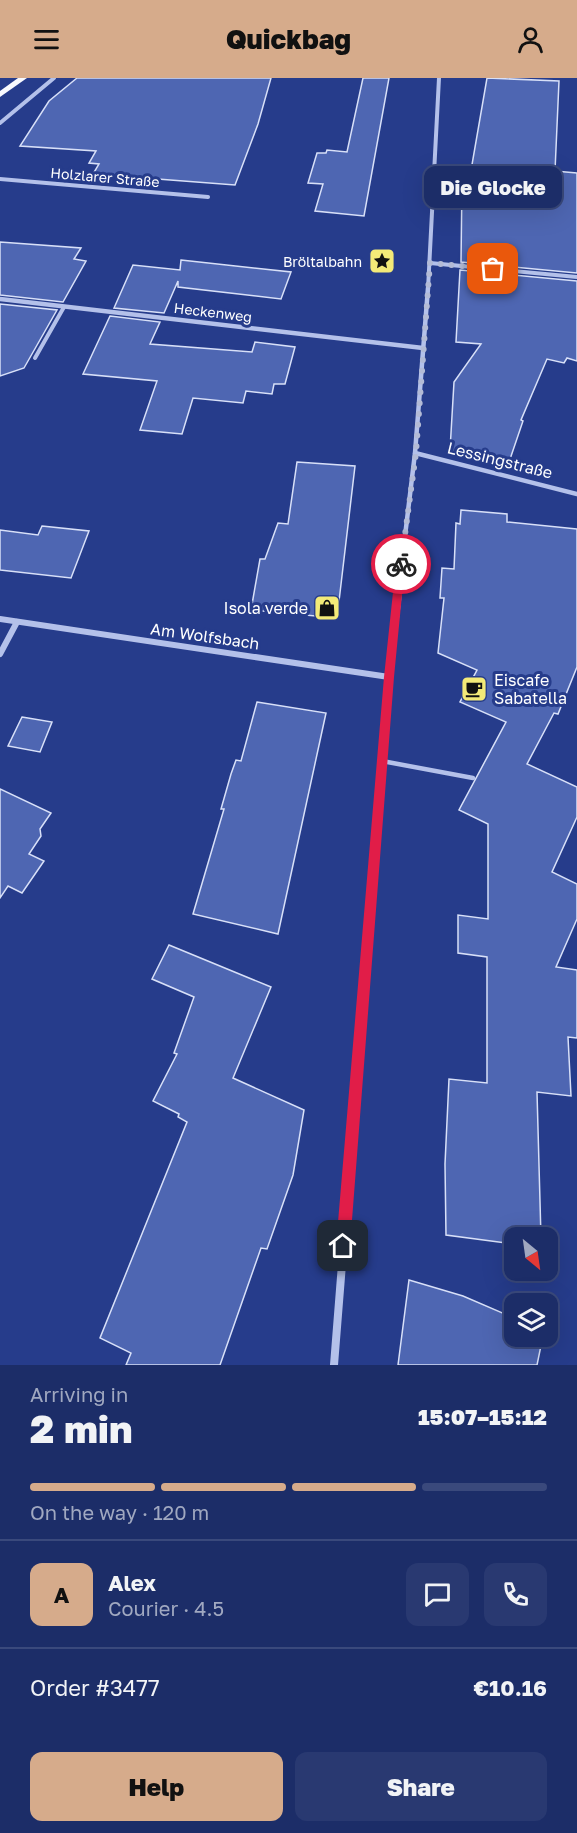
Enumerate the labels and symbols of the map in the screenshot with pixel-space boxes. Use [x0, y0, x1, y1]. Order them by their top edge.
street label: Holzlarer Straße [50, 164, 160, 190]
callout: Die Glocke [424, 167, 562, 209]
pin [467, 243, 518, 294]
place icon: Bröltalbahn [367, 246, 397, 276]
place label: Bröltalbahn [283, 253, 362, 270]
street label: Heckenweg [173, 299, 253, 325]
street label: Lessingstraße [445, 437, 555, 483]
courier [371, 534, 431, 594]
shop icon: Isola verde [312, 593, 342, 623]
place label: Isola verde [224, 598, 308, 618]
street label: Am Wolfsbach [149, 618, 261, 654]
place label: Eiscafe Sabatella [494, 670, 567, 708]
cafe icon: Eiscafe Sabatella [459, 674, 489, 704]
pin [317, 1220, 368, 1271]
north arrow [504, 1227, 558, 1281]

